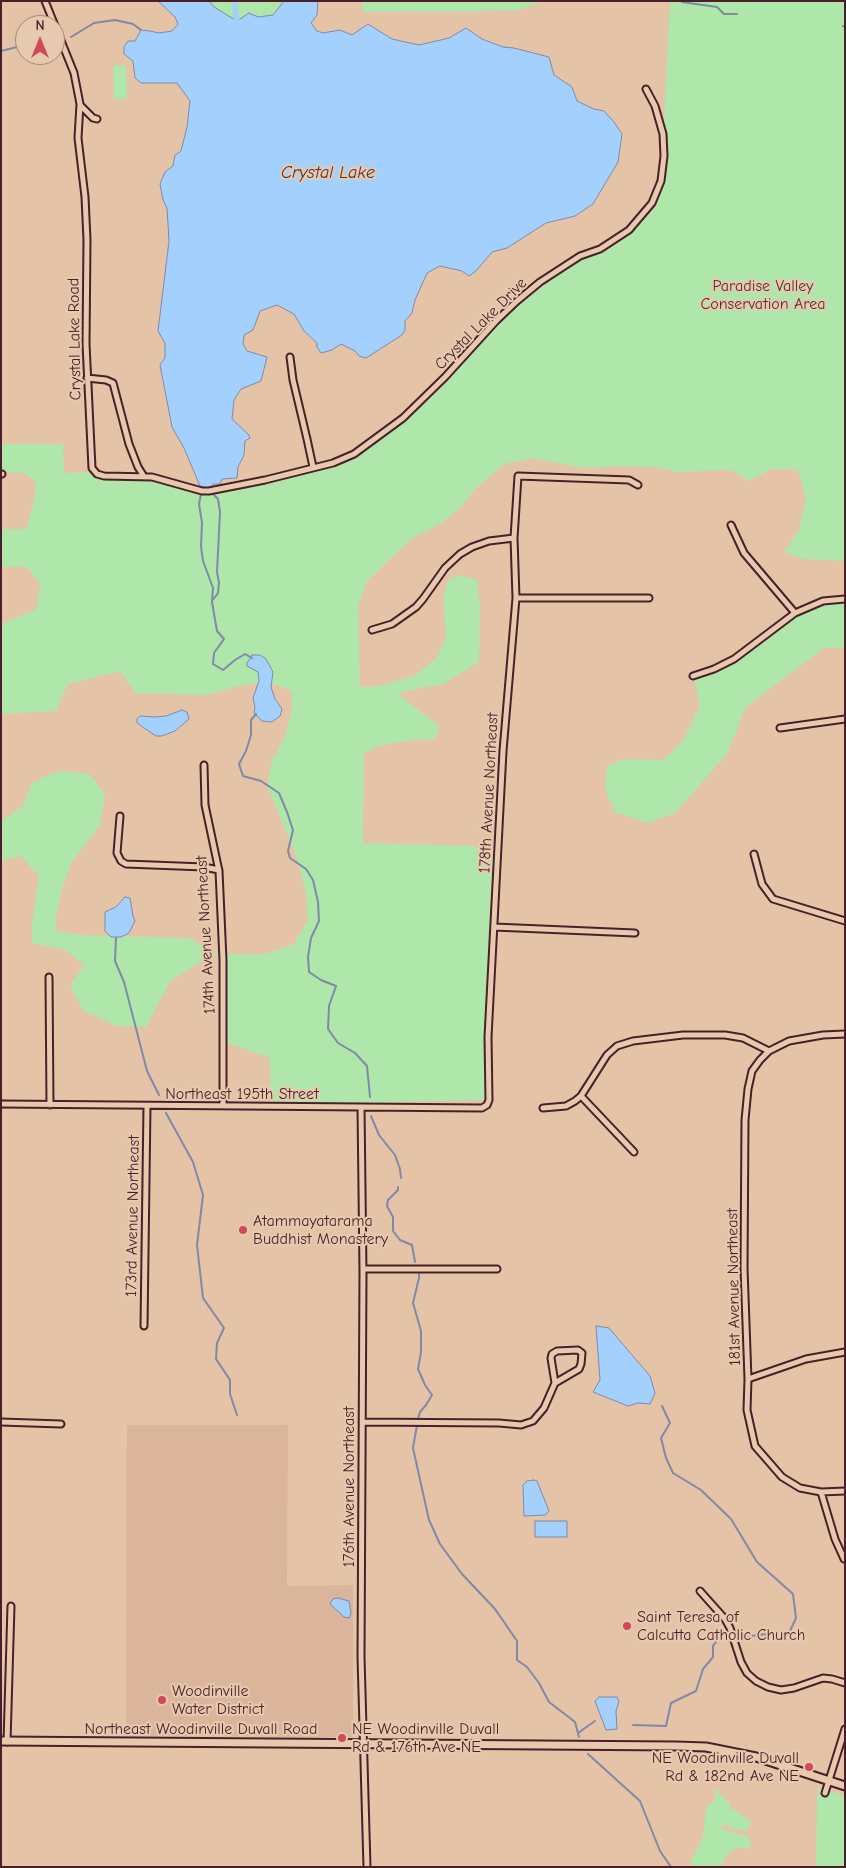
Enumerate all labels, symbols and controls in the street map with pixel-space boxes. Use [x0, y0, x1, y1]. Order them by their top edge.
north arrow [15, 15, 65, 65]
text: N [35, 17, 45, 34]
water label: Crystal Lake [281, 162, 375, 184]
street label: Crystal Lake Drive [431, 274, 531, 374]
park label: Paradise Valley Conservation Area [700, 276, 826, 314]
street label: Crystal Lake Road [64, 278, 86, 400]
street label: 178th Avenue Northeast [475, 712, 503, 874]
street label: 174th Avenue Northeast [192, 855, 220, 1015]
street label: Northeast 195th Street [165, 1084, 319, 1104]
street label: 173rd Avenue Northeast [122, 1135, 144, 1297]
street label: 181st Avenue Northeast [723, 1208, 745, 1366]
place label: Atammayatarama Buddhist Monastery [253, 1211, 388, 1249]
marker: Atammayatarama Buddhist Monastery [237, 1224, 249, 1236]
street label: 176th Avenue Northeast [339, 1406, 359, 1568]
place label: Saint Teresa of Calcutta Catholic Church [637, 1607, 805, 1645]
marker: Saint Teresa of Calcutta Catholic Church [621, 1620, 633, 1632]
place label: Woodinville Water District [172, 1681, 264, 1719]
marker: Woodinville Water District [156, 1694, 168, 1706]
street label: Northeast Woodinville Duvall Road [85, 1719, 317, 1739]
place label: NE Woodinville Duvall Rd & 176th Ave NE [352, 1719, 499, 1757]
marker: NE Woodinville Duvall Rd & 176th Ave NE [336, 1732, 348, 1744]
place label: NE Woodinville Duvall Rd & 182nd Ave NE [652, 1748, 799, 1786]
marker: NE Woodinville Duvall Rd & 182nd Ave NE [803, 1761, 815, 1773]

